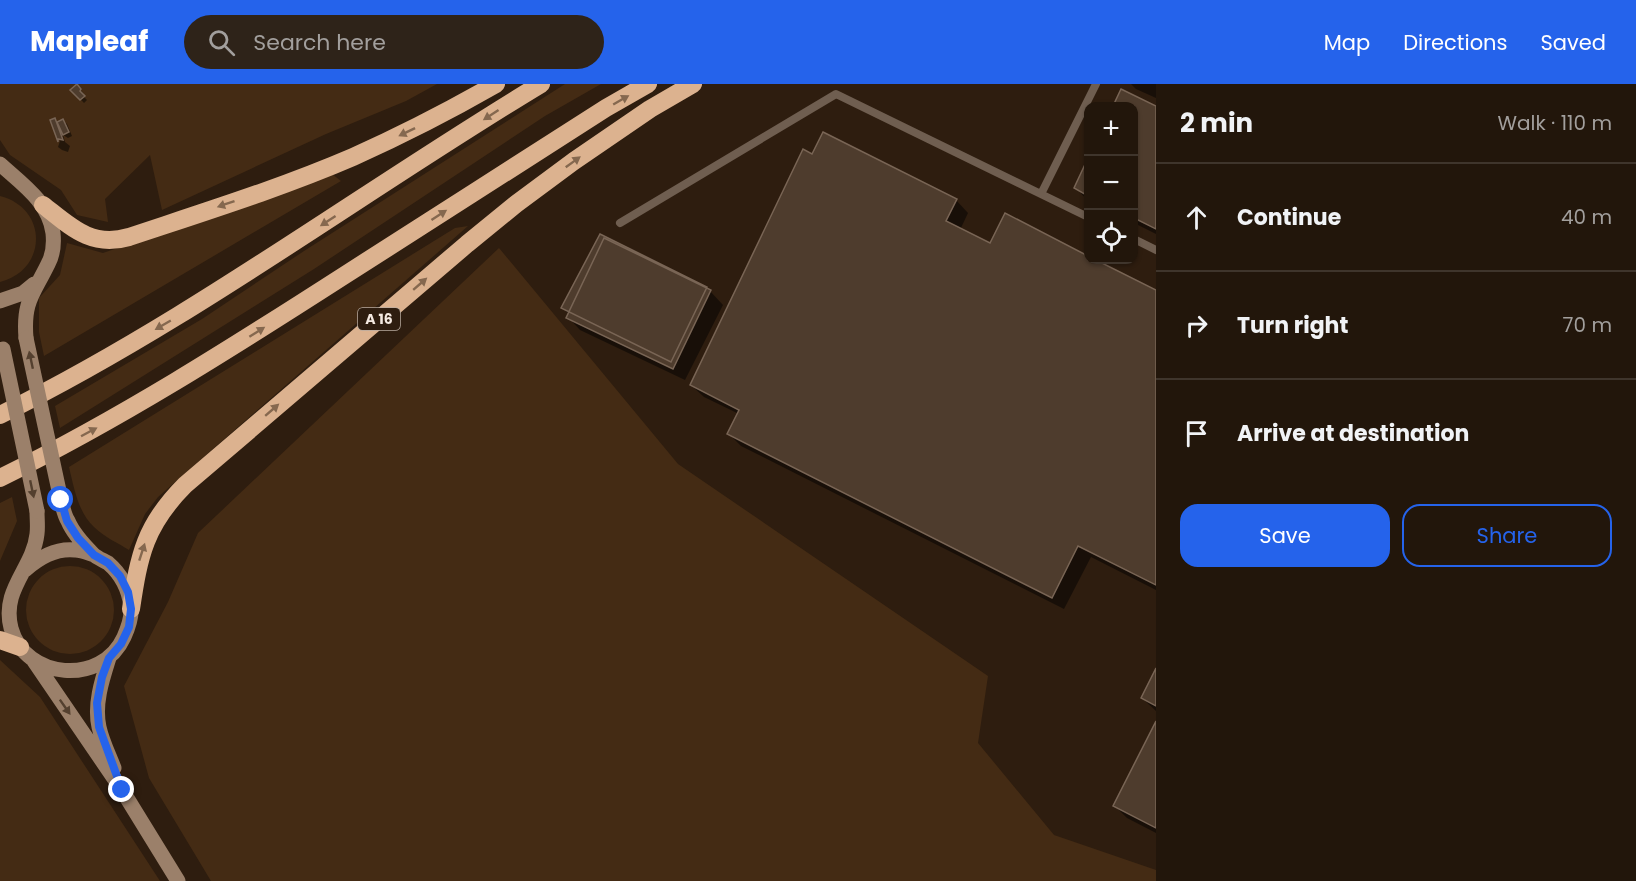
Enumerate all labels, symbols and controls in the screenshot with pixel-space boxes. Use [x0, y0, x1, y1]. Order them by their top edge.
search box [184, 15, 604, 69]
text: Mapleaf [30, 22, 148, 61]
icon: search [205, 26, 238, 59]
text: Search here [253, 27, 386, 58]
text: Map [1324, 28, 1370, 57]
text: Directions [1403, 28, 1507, 57]
text: Saved [1540, 28, 1606, 57]
one-way arrow [613, 94, 629, 105]
map controls [1084, 102, 1138, 264]
button: + [1084, 102, 1138, 156]
text: 2 min [1180, 105, 1253, 141]
one-way arrow [484, 109, 500, 121]
text: Walk · 110 m [1498, 109, 1612, 137]
one-way arrow [399, 127, 416, 136]
one-way arrow [564, 156, 580, 168]
button: − [1084, 156, 1138, 210]
one-way arrow [217, 199, 235, 209]
icon: ahead [1180, 201, 1213, 234]
text: Continue [1237, 202, 1341, 233]
text: 40 m [1561, 203, 1612, 231]
one-way arrow [430, 210, 447, 221]
button: locate [1084, 210, 1138, 264]
one-way arrow [319, 215, 336, 226]
one-way arrow [412, 277, 428, 290]
road number: A 16 [358, 308, 400, 330]
icon: right [1180, 309, 1213, 342]
text: Turn right [1237, 310, 1348, 341]
text: 70 m [1563, 311, 1612, 339]
one-way arrow [155, 320, 171, 331]
one-way arrow [249, 327, 265, 338]
one-way arrow [25, 351, 35, 370]
one-way arrow [264, 404, 279, 417]
icon: arrive [1180, 417, 1213, 450]
text: Arrive at destination [1237, 418, 1469, 449]
one-way arrow [81, 427, 98, 437]
one-way arrow [28, 479, 37, 498]
route start [47, 486, 73, 512]
button: Save [1180, 504, 1390, 567]
button: Share [1402, 504, 1612, 567]
one-way arrow [138, 543, 148, 561]
one-way arrow [59, 699, 70, 715]
route end [108, 776, 134, 802]

